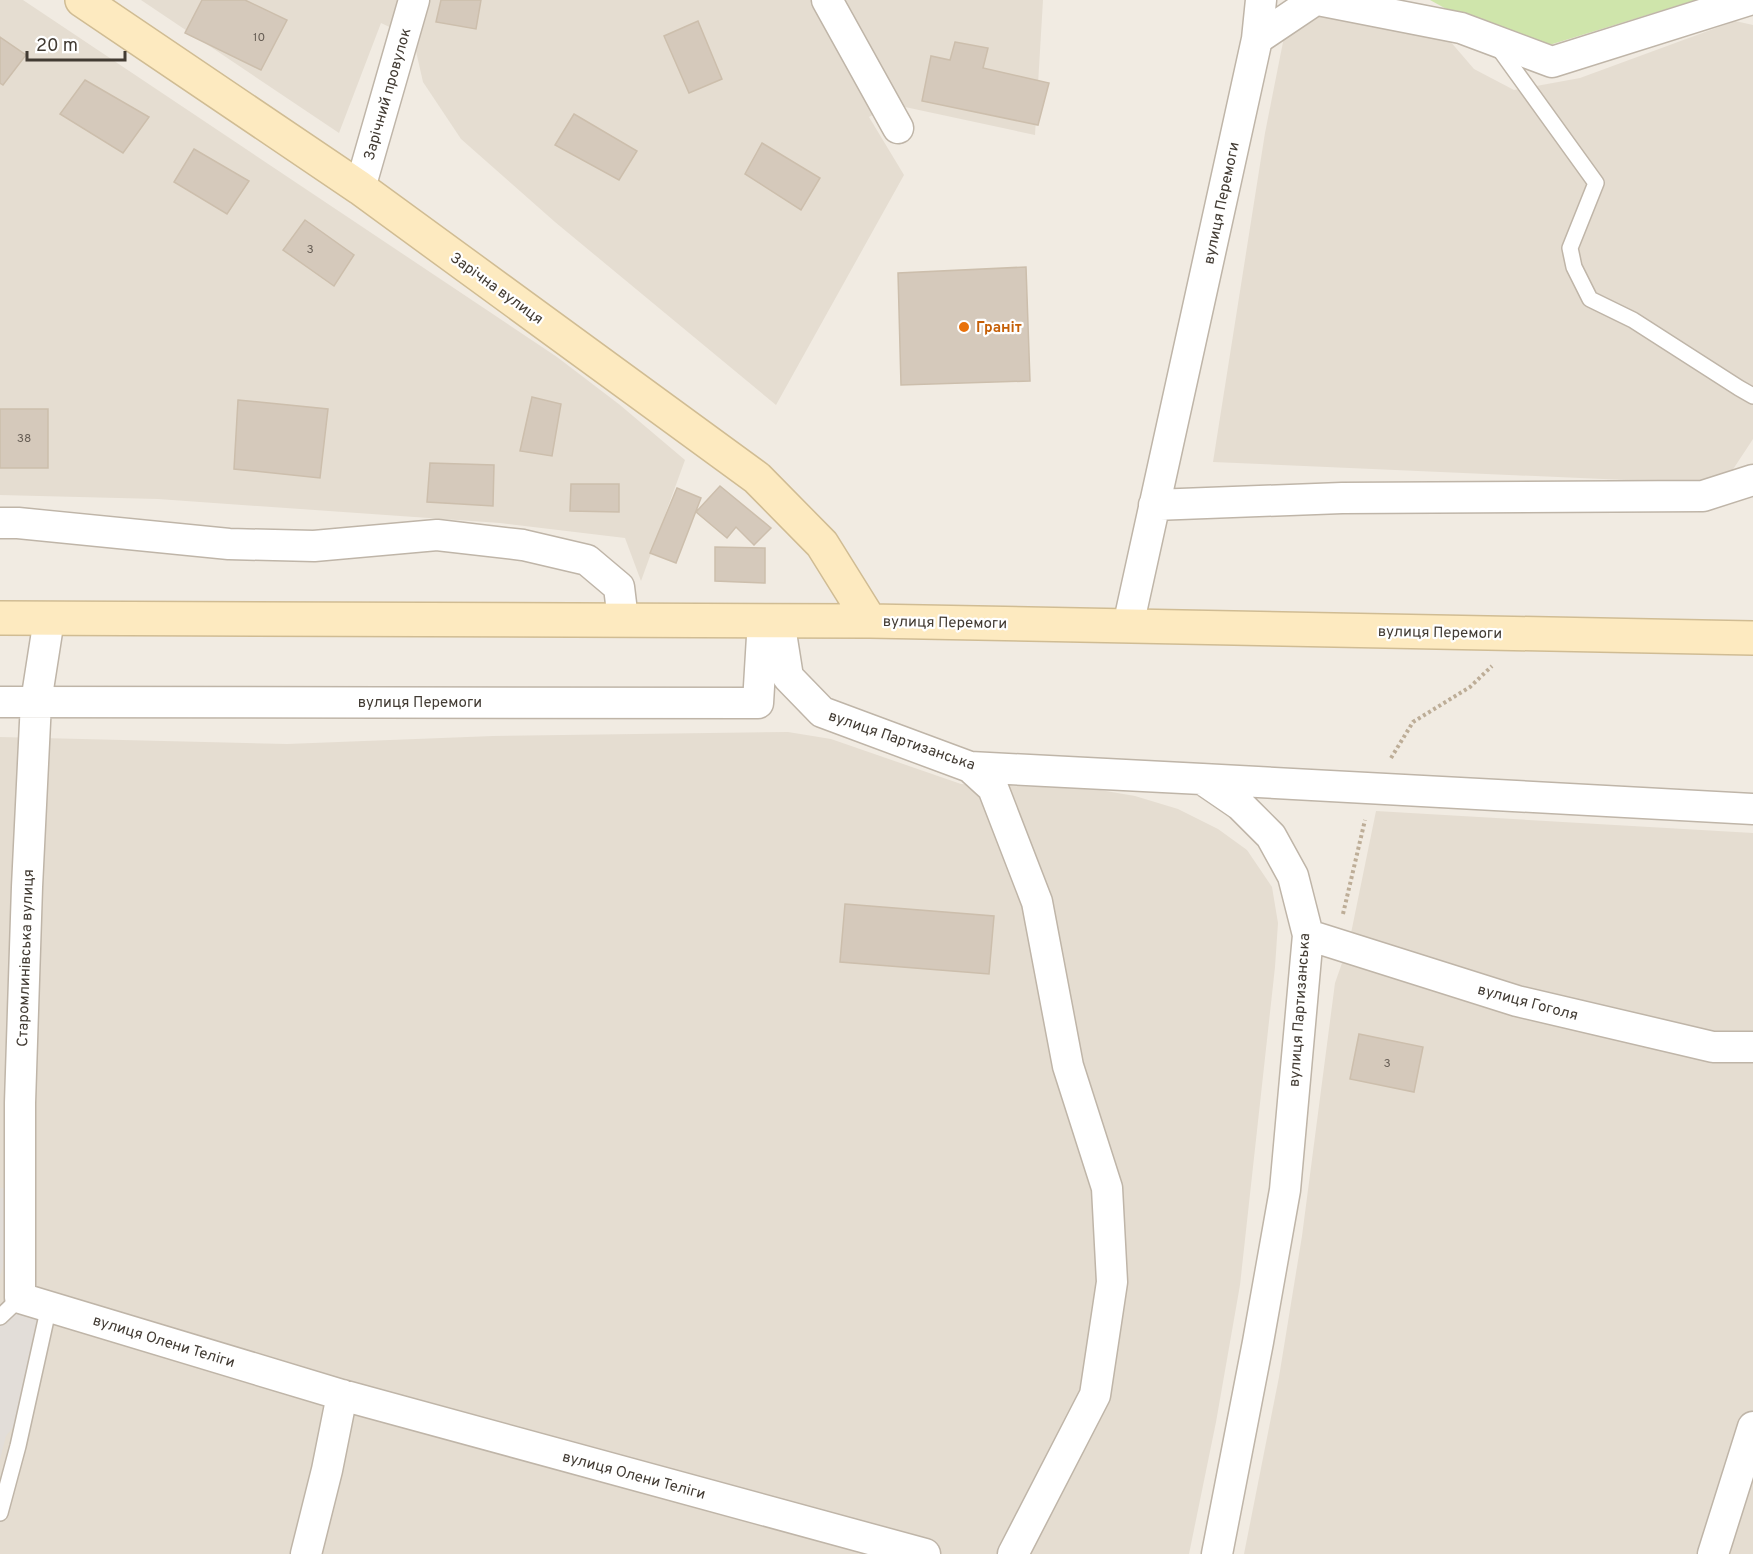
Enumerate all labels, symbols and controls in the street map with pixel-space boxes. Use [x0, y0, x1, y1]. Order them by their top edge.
scale bar [27, 24, 124, 62]
street label: Зарічний провулок [360, 26, 416, 163]
house number: 10 [253, 30, 265, 46]
text: 20 m [36, 35, 78, 58]
street label: вулиця Перемоги [1200, 140, 1245, 266]
house number: 3 [306, 242, 314, 258]
street label: Зарічна вулиця [446, 249, 546, 329]
place label: Граніт [976, 319, 1022, 338]
marker: Граніт [957, 320, 971, 334]
house number: 38 [17, 431, 31, 447]
street label: вулиця Перемоги [883, 613, 1007, 634]
street label: вулиця Перемоги [1378, 623, 1502, 644]
street label: вулиця Перемоги [358, 694, 482, 713]
street label: вулиця Партизанська [826, 707, 978, 776]
street label: Старомлинівська вулиця [14, 869, 39, 1047]
street label: вулиця Партизанська [1286, 933, 1315, 1088]
street label: вулиця Гоголя [1475, 981, 1580, 1026]
house number: 3 [1383, 1056, 1391, 1072]
street label: вулиця Олени Теліги [90, 1312, 237, 1373]
street label: вулиця Олени Теліги [560, 1448, 707, 1505]

